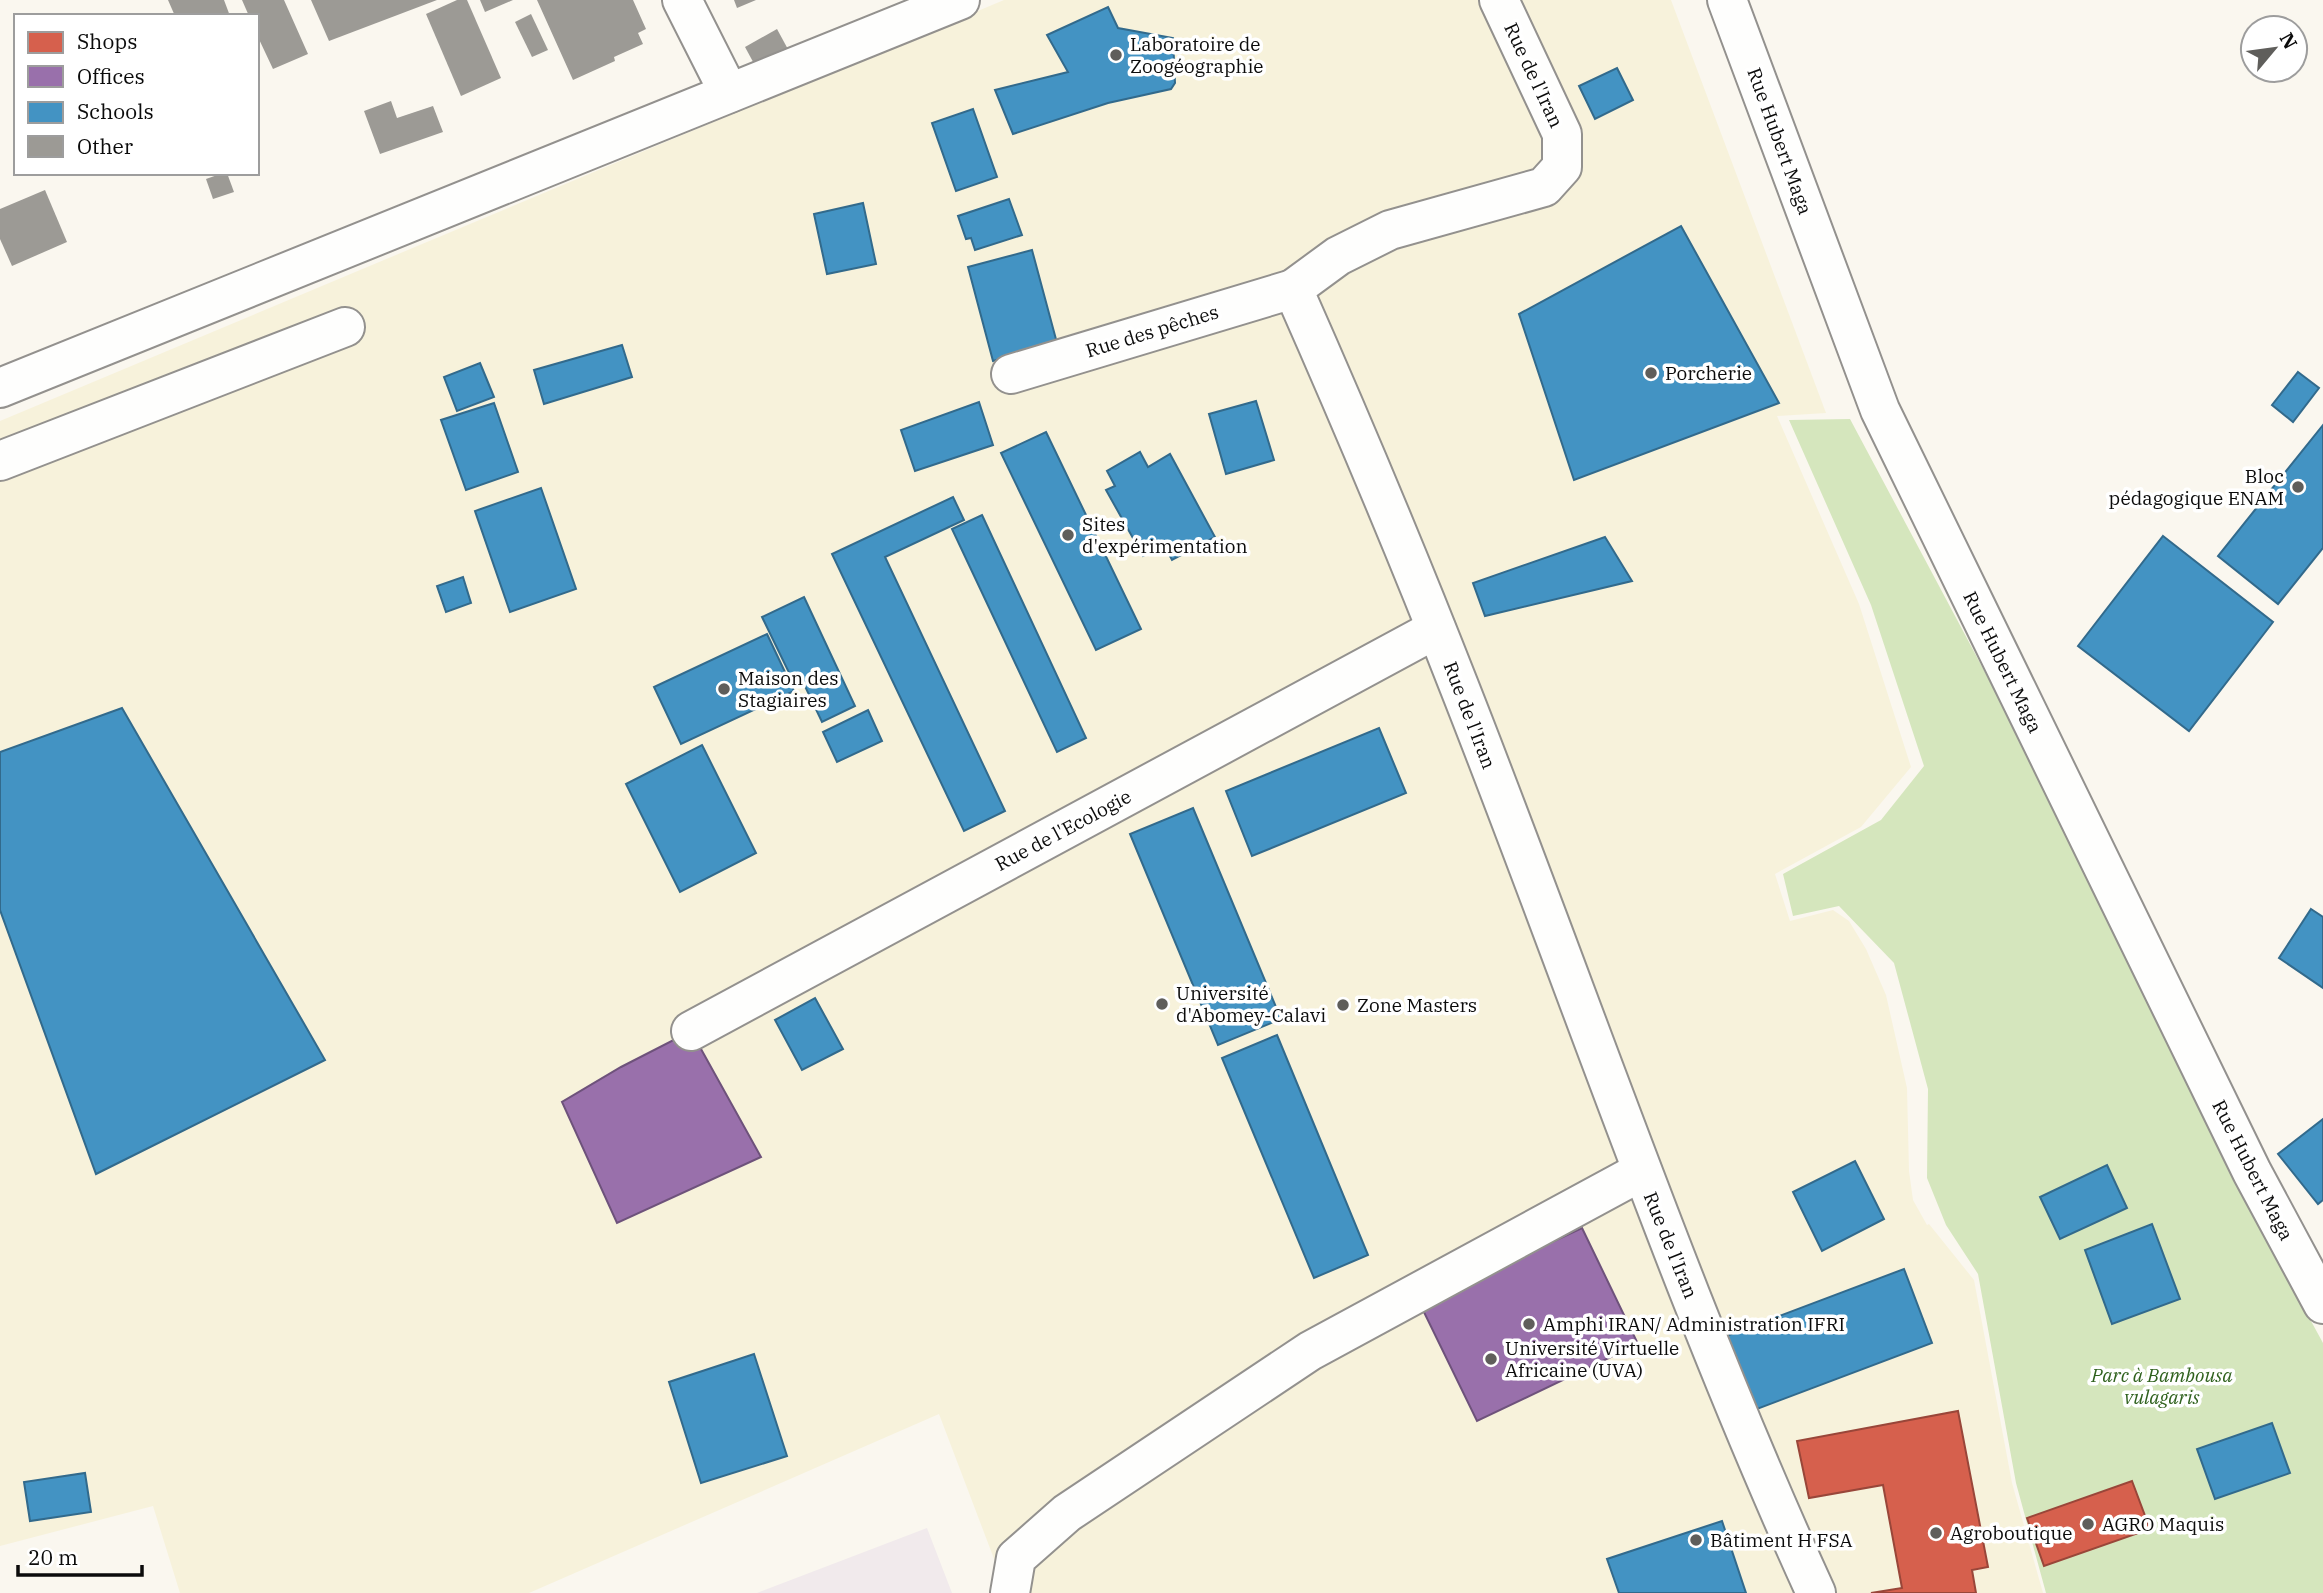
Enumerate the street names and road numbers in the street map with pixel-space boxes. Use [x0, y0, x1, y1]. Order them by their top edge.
street label: Rue de l'Iran [1499, 19, 1569, 131]
street label: Rue Hubert Maga [1742, 64, 1818, 218]
street label: Rue des pêches [1083, 299, 1221, 363]
street label: Rue Hubert Maga [1958, 587, 2048, 737]
street label: Rue de l'Iran [1439, 658, 1501, 772]
street label: Rue de l'Ecologie [991, 784, 1135, 876]
street label: Rue Hubert Maga [2207, 1096, 2299, 1244]
street label: Rue de l'Iran [1639, 1188, 1703, 1302]

